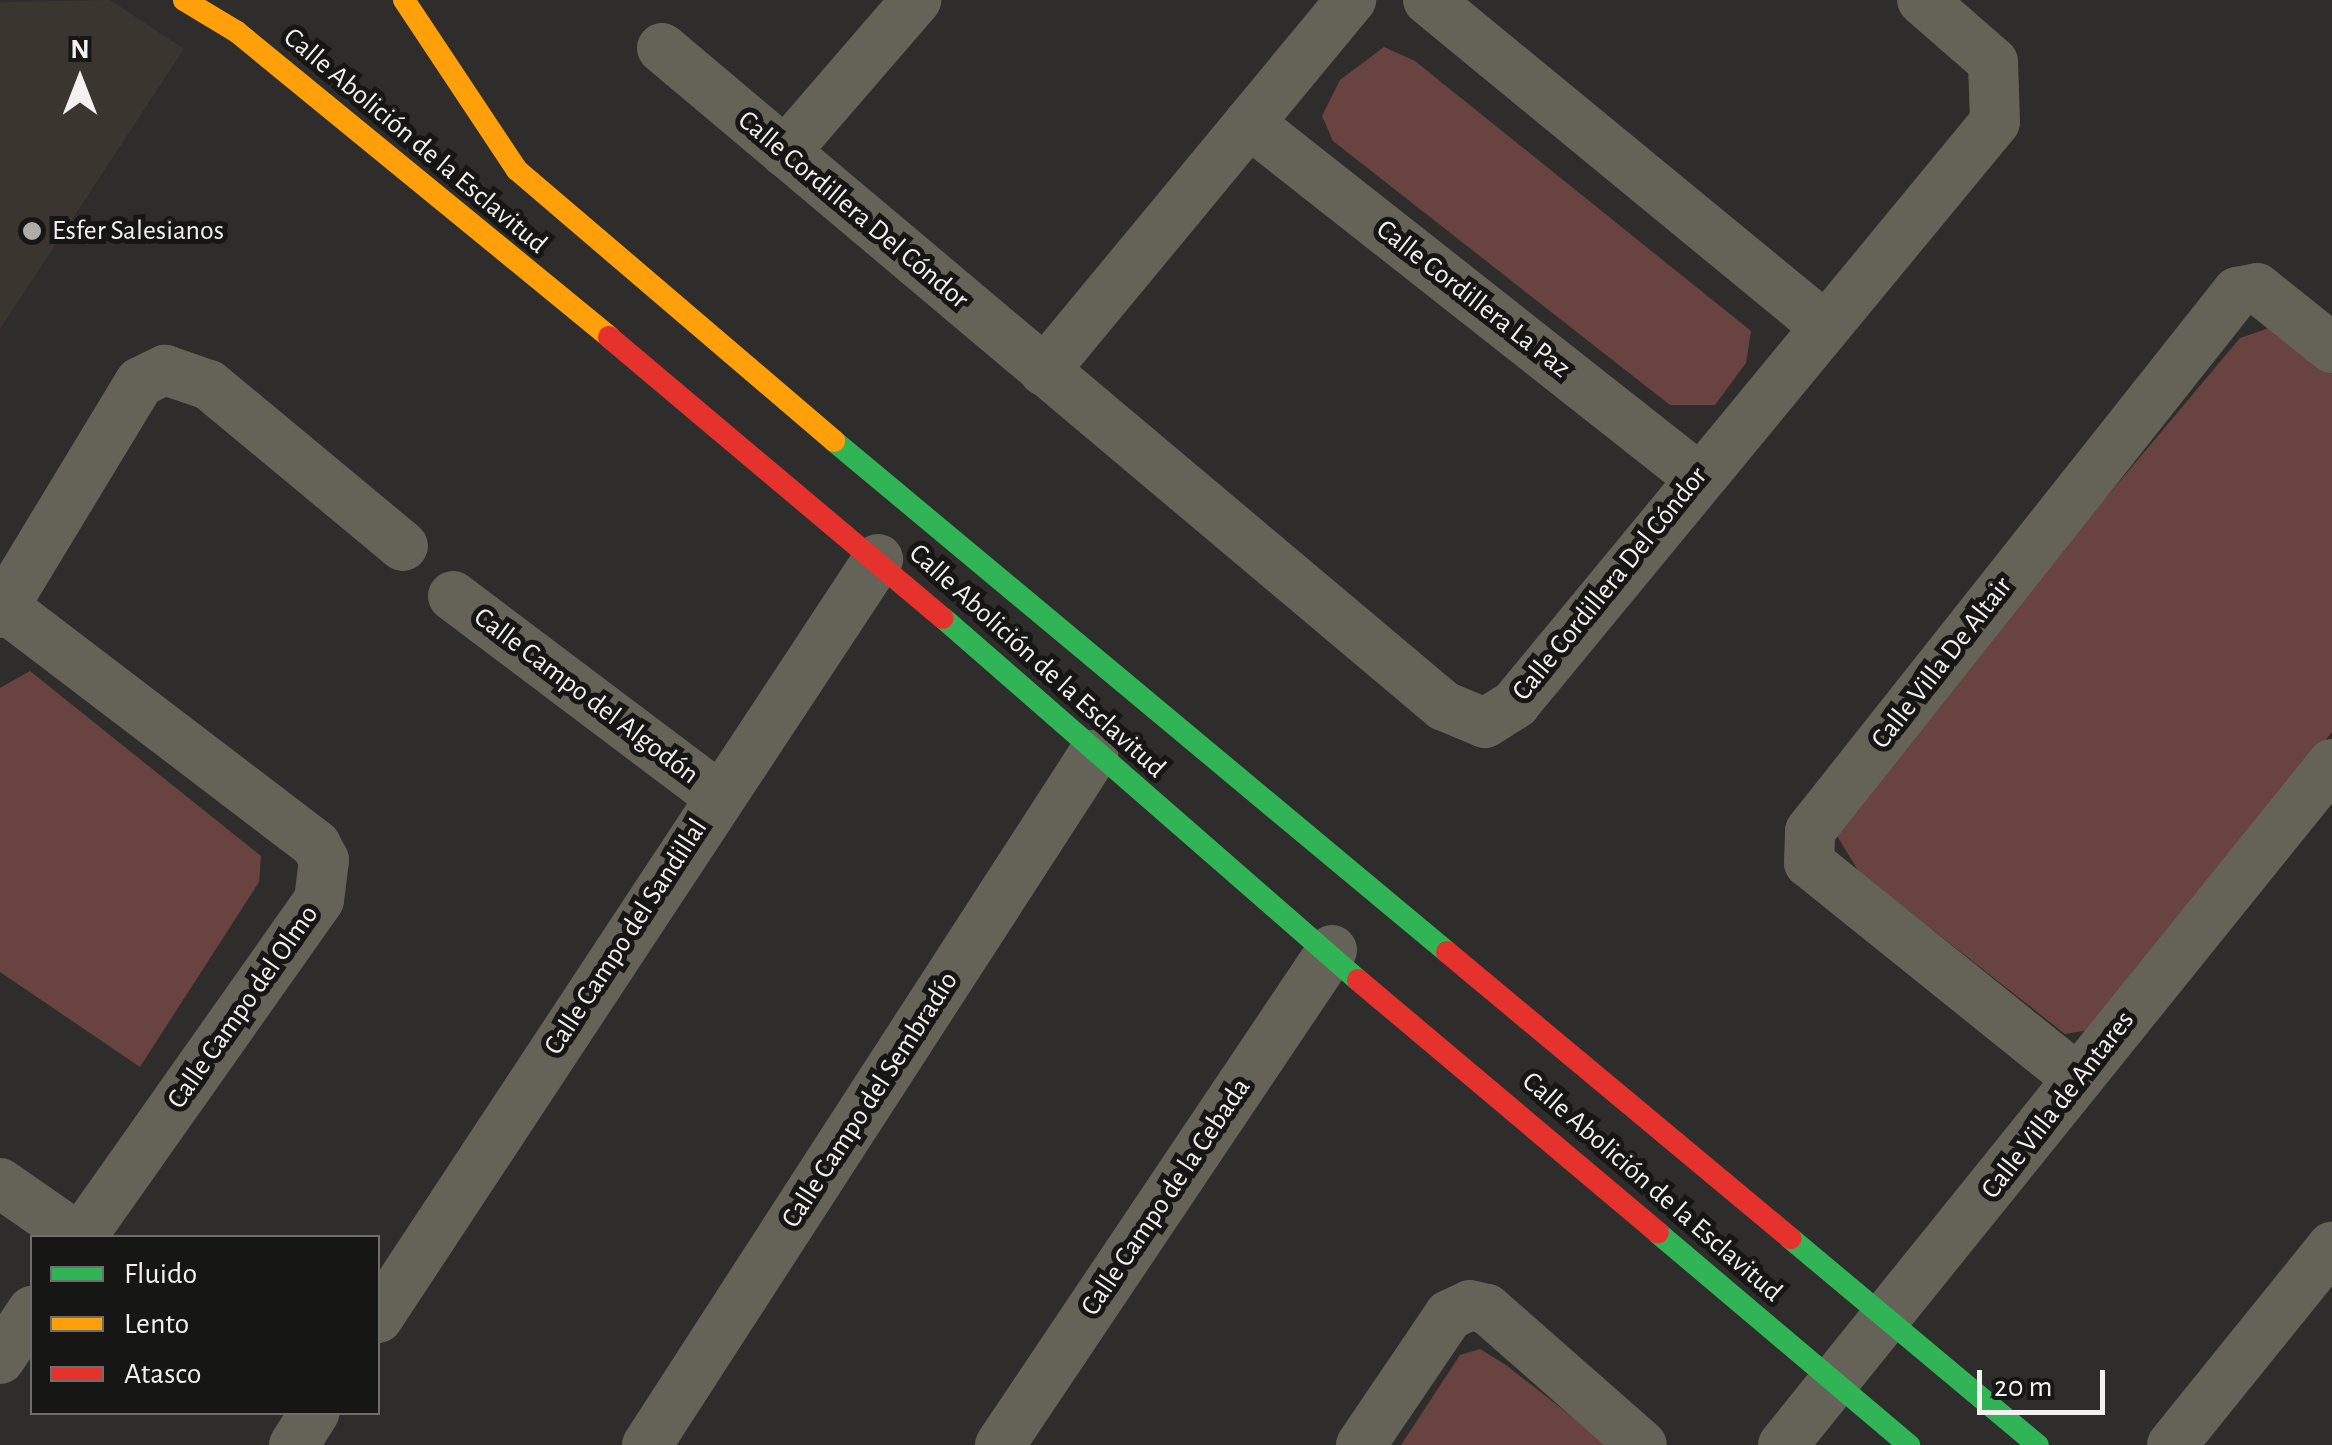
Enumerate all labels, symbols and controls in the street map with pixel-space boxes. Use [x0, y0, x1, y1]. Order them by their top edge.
street label: Calle Abolición de la Esclavitud [276, 21, 554, 261]
north arrow [30, 30, 130, 130]
text: N [70, 36, 90, 64]
street label: Calle Cordillera Del Cóndor [731, 104, 975, 316]
street label: Calle Cordillera La Paz [1369, 213, 1577, 385]
place label: Esfer Salesianos [52, 214, 224, 248]
marker: Esfer Salesianos [21, 220, 43, 242]
street label: Calle Cordillera Del Cóndor [1505, 460, 1715, 708]
street label: Calle Abolición de la Esclavitud [902, 537, 1172, 785]
street label: Calle Villa De Altair [1864, 570, 2020, 756]
street label: Calle Campo del Algodón [467, 600, 705, 792]
street label: Calle Campo del Sandillal [537, 813, 715, 1061]
street label: Calle Campo del Olmo [160, 899, 326, 1115]
street label: Calle Campo del Sembradío [775, 966, 965, 1234]
street label: Calle Villa de Antares [1974, 1004, 2142, 1206]
street label: Calle Abolición de la Esclavitud [1515, 1065, 1789, 1309]
street label: Calle Campo de la Cebada [1074, 1072, 1258, 1322]
legend [30, 1235, 380, 1415]
text: Fluido [124, 1259, 197, 1289]
text: Lento [124, 1309, 189, 1339]
scale bar [1982, 1350, 2110, 1412]
text: Atasco [124, 1359, 202, 1389]
text: 20 m [1994, 1372, 2052, 1402]

